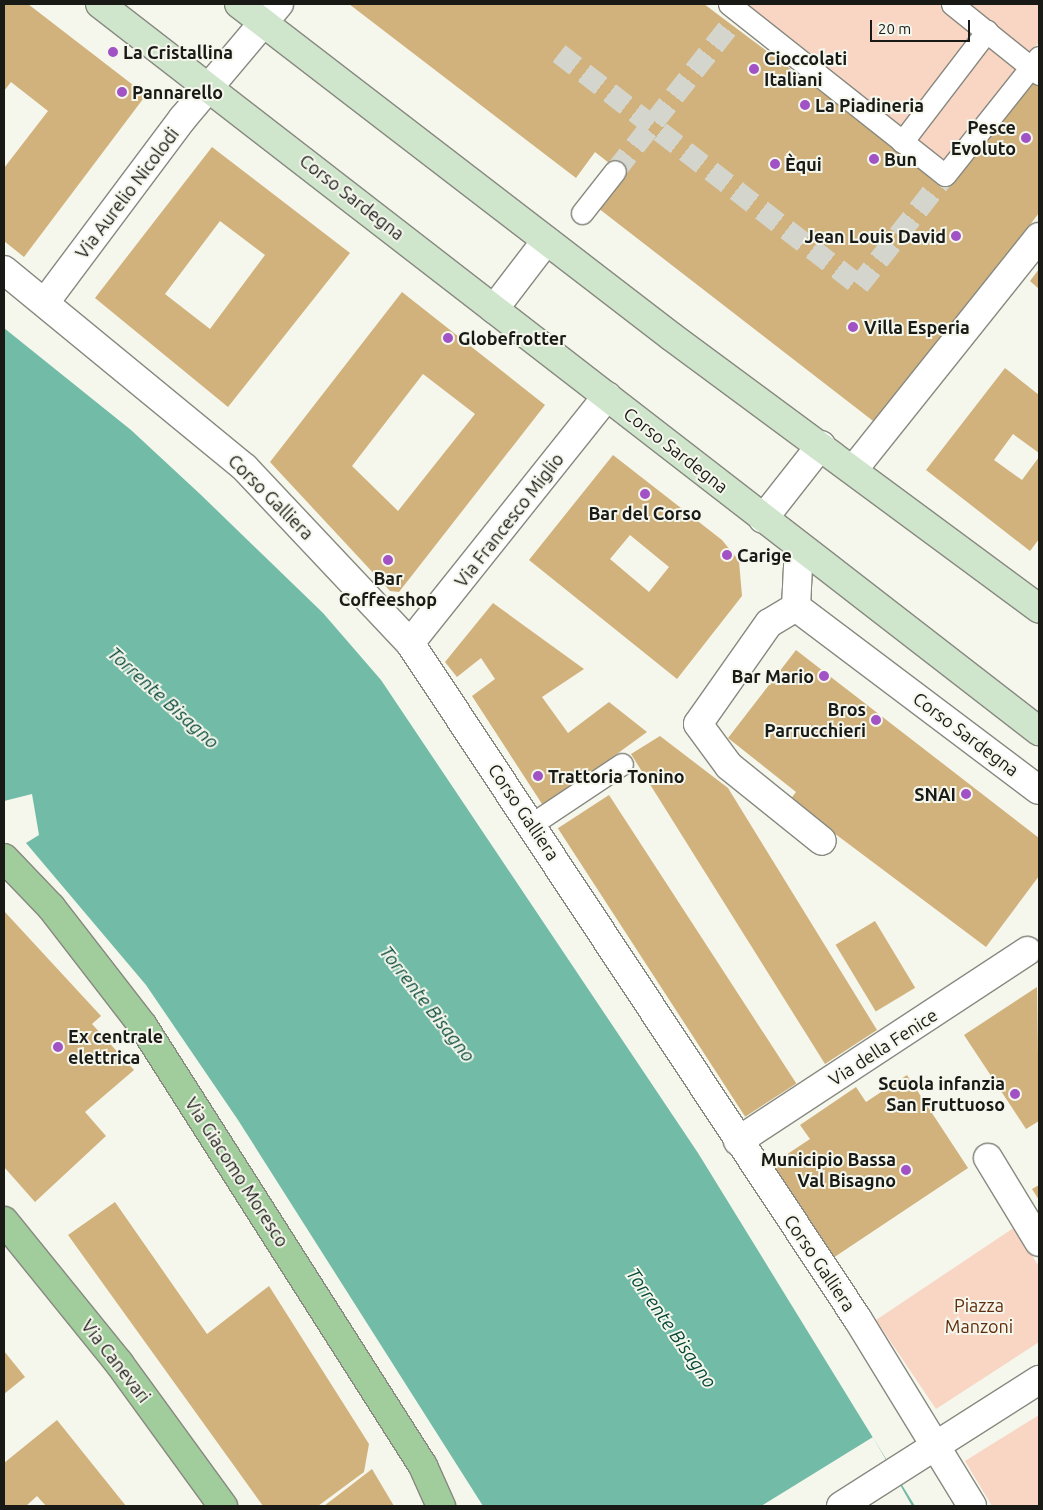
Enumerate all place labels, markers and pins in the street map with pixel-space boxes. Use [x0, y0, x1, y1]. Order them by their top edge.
place label: La Cristallina [123, 41, 233, 63]
marker: La Cristallina [107, 46, 119, 58]
place label: Cioccolati Italiani [764, 48, 847, 90]
marker: Cioccolati Italiani [748, 63, 760, 75]
place label: Pannarello [132, 81, 223, 103]
marker: Pannarello [116, 86, 128, 98]
place label: La Piadineria [815, 94, 924, 116]
marker: La Piadineria [799, 99, 811, 111]
place label: Pesce Evoluto [951, 117, 1016, 160]
marker: Pesce Evoluto [1020, 132, 1032, 144]
place label: Bun [884, 148, 917, 170]
place label: Èqui [785, 153, 822, 175]
marker: Bun [868, 153, 880, 165]
marker: Èqui [769, 158, 781, 170]
place label: Jean Louis David [805, 225, 946, 247]
marker: Jean Louis David [950, 230, 962, 242]
place label: Villa Esperia [864, 316, 970, 338]
marker: Villa Esperia [846, 320, 860, 334]
place label: Globefrotter [458, 327, 566, 349]
marker: Globefrotter [442, 332, 454, 344]
marker: Bar del Corso [639, 488, 651, 500]
place label: Bar del Corso [588, 502, 702, 524]
place label: Carige [737, 544, 792, 566]
marker: Carige [721, 549, 733, 561]
marker: Bar Coffeeshop [382, 554, 394, 566]
place label: Bar Coffeeshop [339, 568, 437, 610]
place label: Bar Mario [732, 665, 814, 687]
marker: Bar Mario [818, 670, 830, 682]
place label: Bros Parrucchieri [764, 699, 866, 742]
marker: Bros Parrucchieri [870, 714, 882, 726]
place label: Trattoria Tonino [548, 765, 685, 787]
marker: Trattoria Tonino [532, 770, 544, 782]
place label: SNAI [914, 783, 956, 805]
marker: SNAI [960, 788, 972, 800]
place label: Ex centrale elettrica [68, 1026, 163, 1068]
marker: Ex centrale elettrica [52, 1041, 64, 1053]
place label: Scuola infanzia San Fruttuoso [878, 1073, 1005, 1116]
marker: Scuola infanzia San Fruttuoso [1009, 1088, 1021, 1100]
place label: Municipio Bassa Val Bisagno [761, 1149, 896, 1192]
marker: Municipio Bassa Val Bisagno [900, 1164, 912, 1176]

